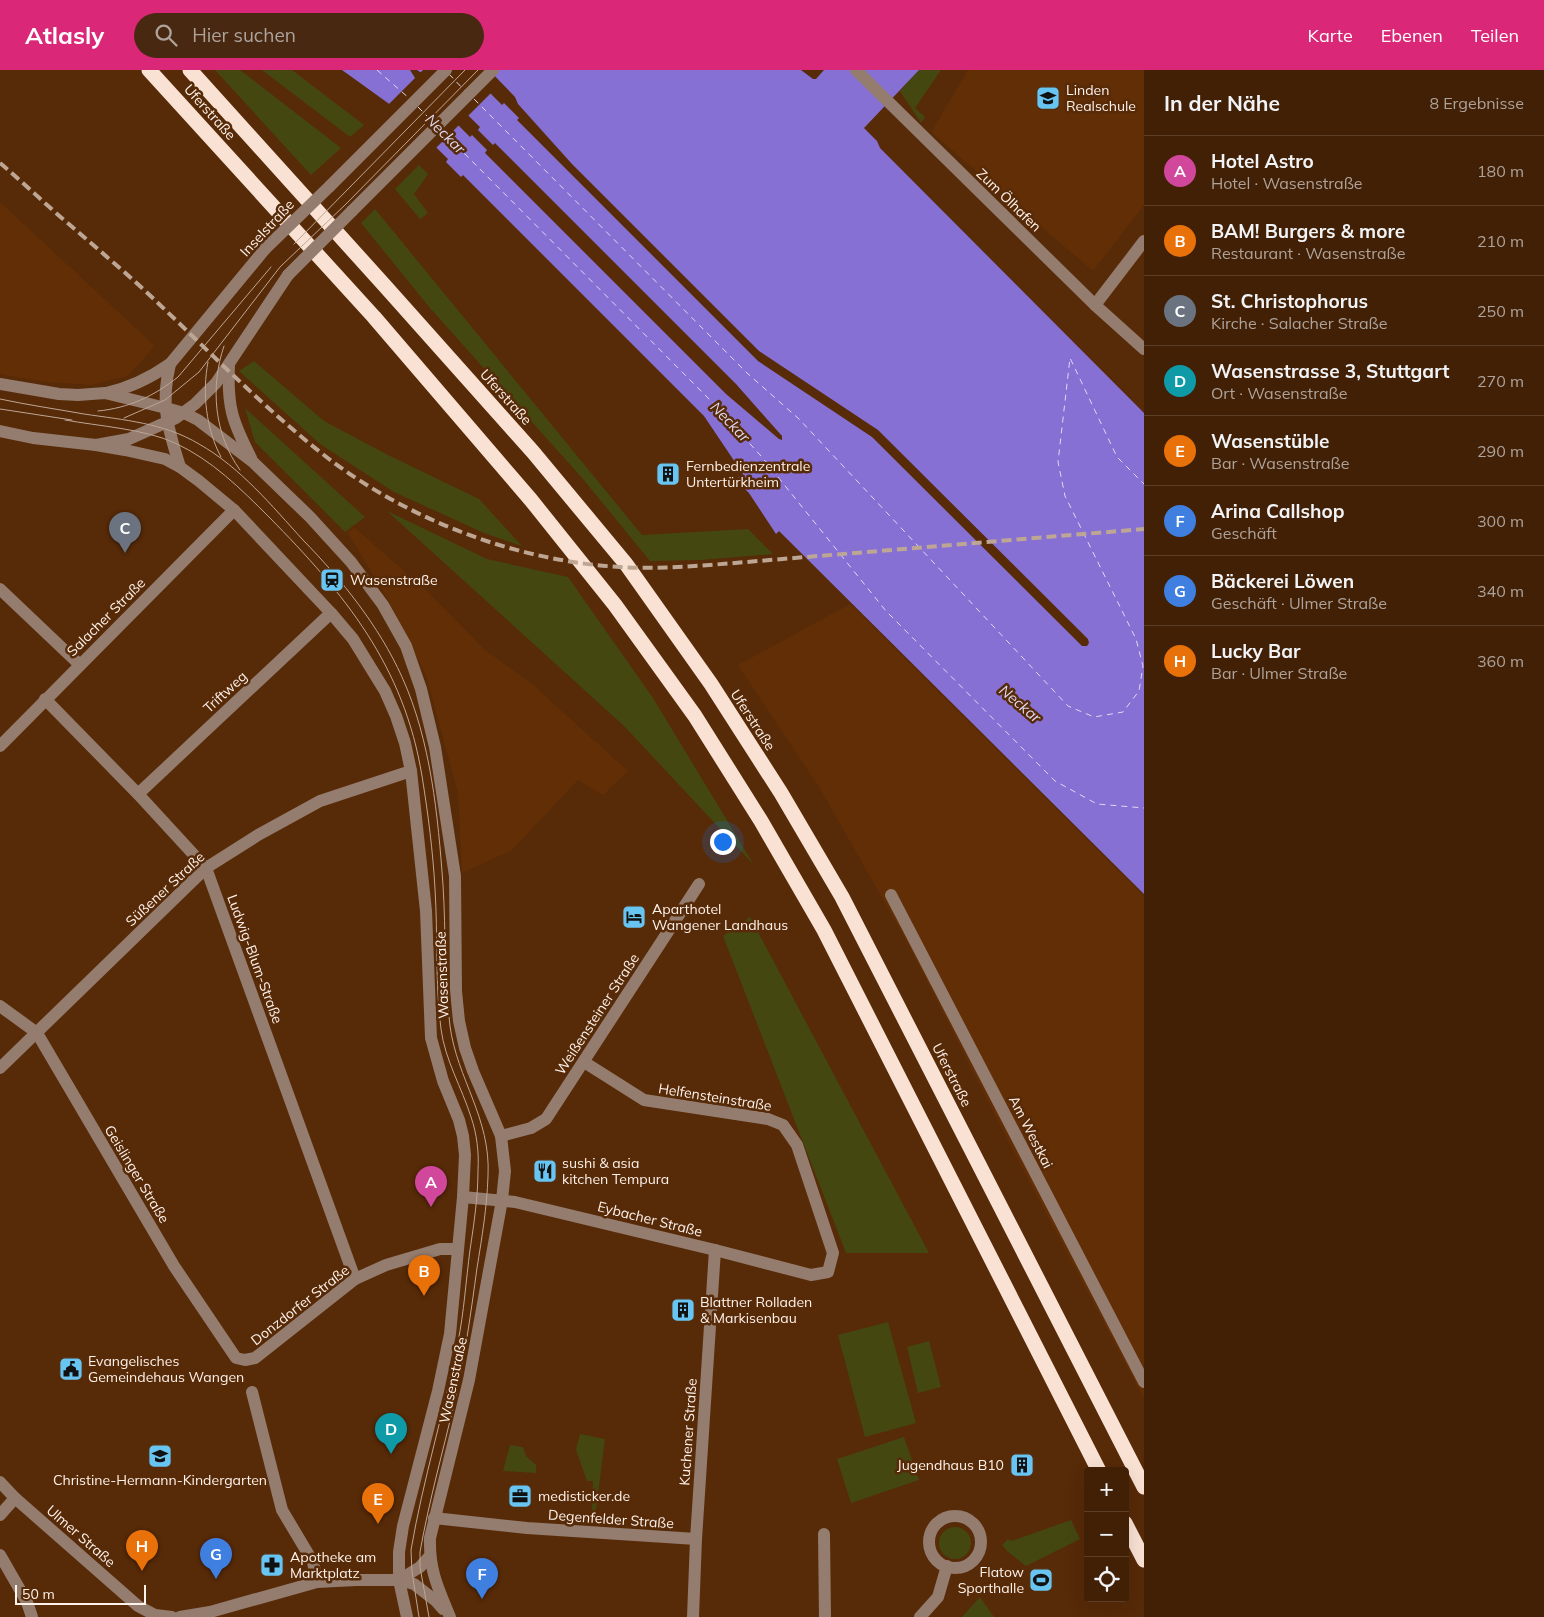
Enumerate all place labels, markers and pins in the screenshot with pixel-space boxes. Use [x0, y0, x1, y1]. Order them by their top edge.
place label: Linden Realschule [1066, 81, 1136, 115]
school or university icon: Linden Realschule [1035, 85, 1061, 111]
place label: Fernbedienzentrale Untertürkheim [686, 457, 810, 491]
building icon: Fernbedienzentrale Untertürkheim [655, 461, 681, 487]
pin: C [109, 512, 141, 553]
station icon: Wasenstraße [319, 567, 345, 593]
place label: Wasenstraße [350, 571, 438, 589]
place label: Aparthotel Wangener Landhaus [652, 900, 788, 934]
hotel icon: Aparthotel Wangener Landhaus [621, 904, 647, 930]
place label: sushi & asia kitchen Tempura [562, 1154, 669, 1188]
restaurant icon: sushi & asia kitchen Tempura [532, 1158, 558, 1184]
pin: A [415, 1166, 447, 1207]
pin: B [408, 1255, 440, 1296]
place label: Blattner Rolladen & Markisenbau [700, 1293, 812, 1327]
building icon: Blattner Rolladen & Markisenbau [670, 1297, 696, 1323]
place label: Evangelisches Gemeindehaus Wangen [88, 1352, 244, 1386]
public building icon: Evangelisches Gemeindehaus Wangen [58, 1356, 84, 1382]
pin: D [375, 1413, 407, 1454]
school or university icon: Christine-Hermann-Kindergarten [147, 1443, 173, 1469]
building icon: Jugendhaus B10 [1009, 1452, 1035, 1478]
place label: Jugendhaus B10 [897, 1456, 1004, 1474]
place label: Christine-Hermann-Kindergarten [53, 1471, 267, 1489]
pin: E [362, 1483, 394, 1524]
office icon: medisticker.de [507, 1483, 533, 1509]
place label: medisticker.de [538, 1487, 630, 1505]
pin: H [126, 1530, 158, 1571]
pin: G [200, 1538, 232, 1579]
place label: Apotheke am Marktplatz [290, 1548, 376, 1582]
pharmacy icon: Apotheke am Marktplatz [259, 1552, 285, 1578]
pin: F [466, 1558, 498, 1599]
place label: Flatow Sporthalle [958, 1563, 1024, 1597]
sports icon: Flatow Sporthalle [1028, 1567, 1054, 1593]

